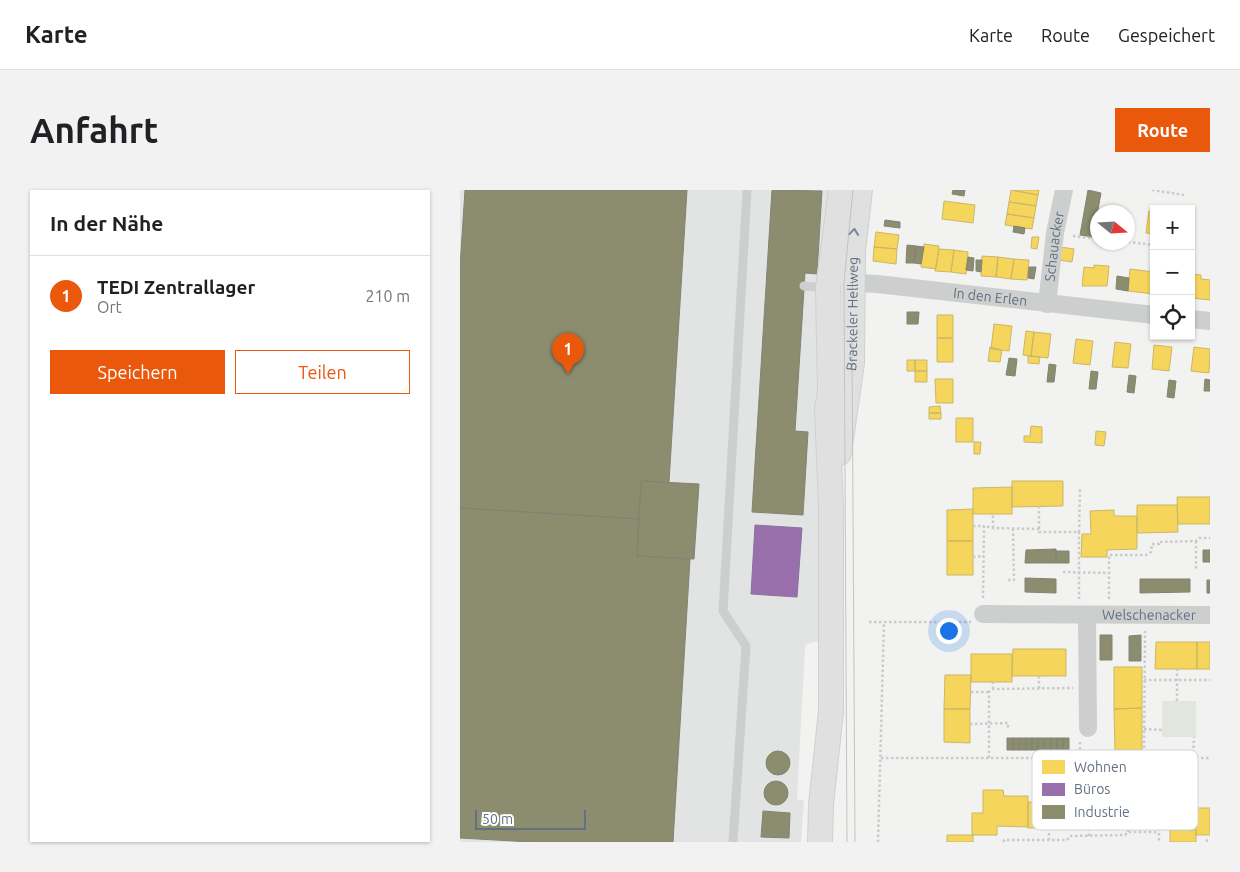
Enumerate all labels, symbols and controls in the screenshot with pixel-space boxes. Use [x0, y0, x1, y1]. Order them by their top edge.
text: Karte [25, 21, 87, 48]
text: Karte [969, 25, 1013, 45]
text: Route [1041, 25, 1090, 45]
text: Gespeichert [1118, 25, 1215, 45]
button: Route [1115, 108, 1210, 152]
text: Anfahrt [30, 110, 158, 150]
north arrow [1090, 205, 1135, 250]
map controls [1150, 205, 1195, 340]
button: + [1150, 205, 1195, 250]
street label: Schauacker [1042, 209, 1067, 282]
text: In der Nähe [50, 211, 163, 235]
one-way arrow [849, 228, 860, 236]
button: − [1150, 250, 1195, 295]
street label: Brackeler Hellweg [843, 257, 861, 372]
text: TEDI Zentrallager [97, 276, 255, 298]
street label: In den Erlen [952, 285, 1028, 309]
text: 1 [61, 287, 71, 305]
text: 210 m [365, 287, 410, 305]
button: locate [1150, 295, 1195, 340]
text: Ort [97, 298, 122, 316]
pin: 1 [552, 333, 584, 374]
button: Speichern [50, 350, 225, 394]
button: Teilen [235, 350, 410, 394]
street label: Welschenacker [1102, 607, 1197, 623]
your location [936, 618, 962, 644]
legend [1032, 750, 1198, 830]
text: Wohnen [1074, 759, 1127, 775]
text: Büros [1074, 781, 1110, 797]
text: Industrie [1074, 804, 1130, 820]
scale bar [475, 807, 586, 830]
text: 50 m [482, 811, 513, 827]

